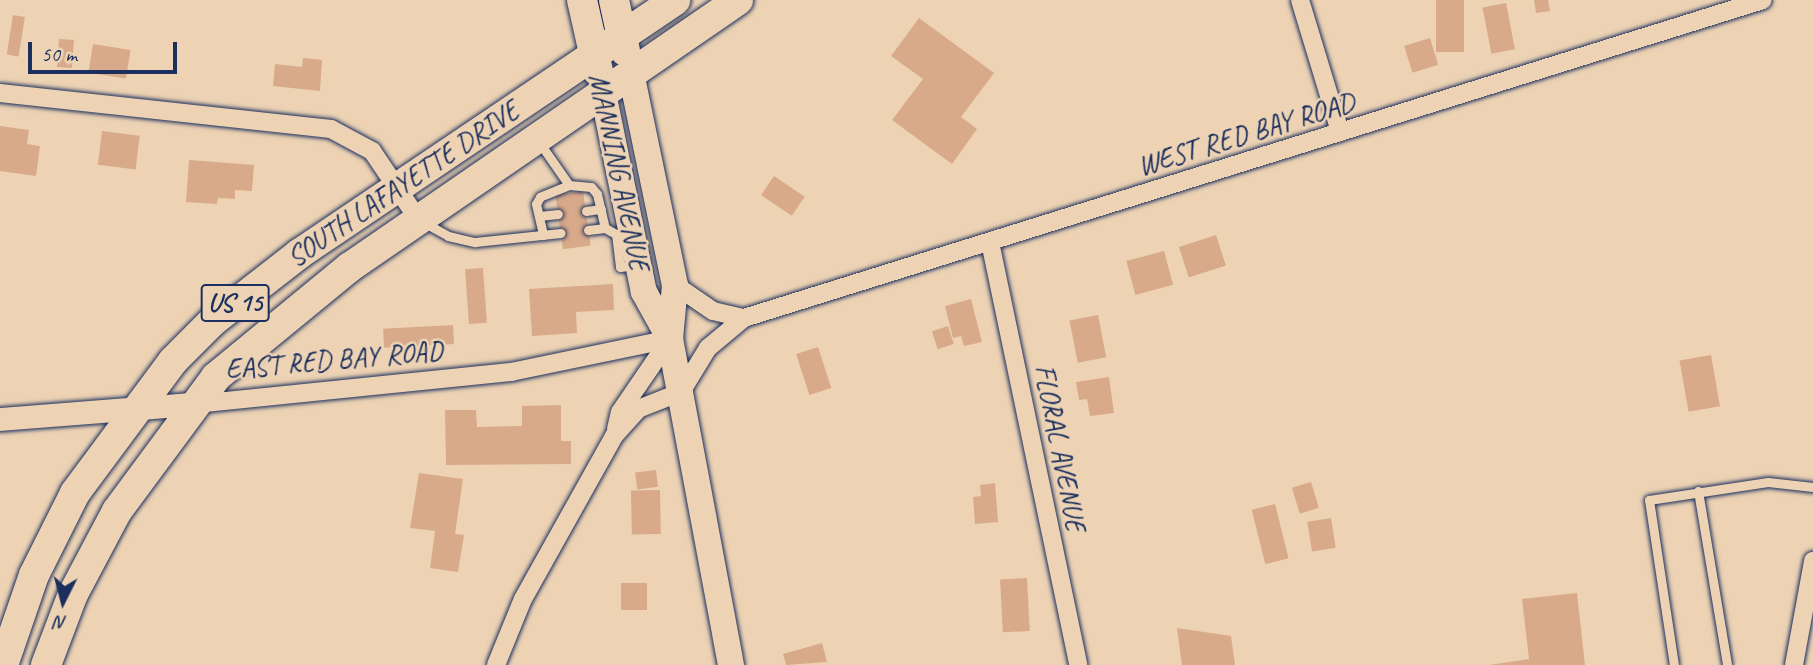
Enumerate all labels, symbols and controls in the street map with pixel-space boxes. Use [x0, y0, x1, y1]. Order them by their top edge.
scale bar [32, 28, 180, 72]
text: 50 m [41, 41, 77, 67]
street label: MANNING AVENUE [582, 71, 656, 273]
street label: WEST RED BAY ROAD [1133, 85, 1359, 183]
street label: SOUTH LAFAYETTE DRIVE [281, 94, 525, 274]
road number: US 15 [200, 280, 270, 326]
street label: EAST RED BAY ROAD [222, 334, 446, 386]
street label: FLORAL AVENUE [1027, 361, 1093, 535]
north arrow [28, 567, 98, 637]
text: N [54, 610, 68, 635]

